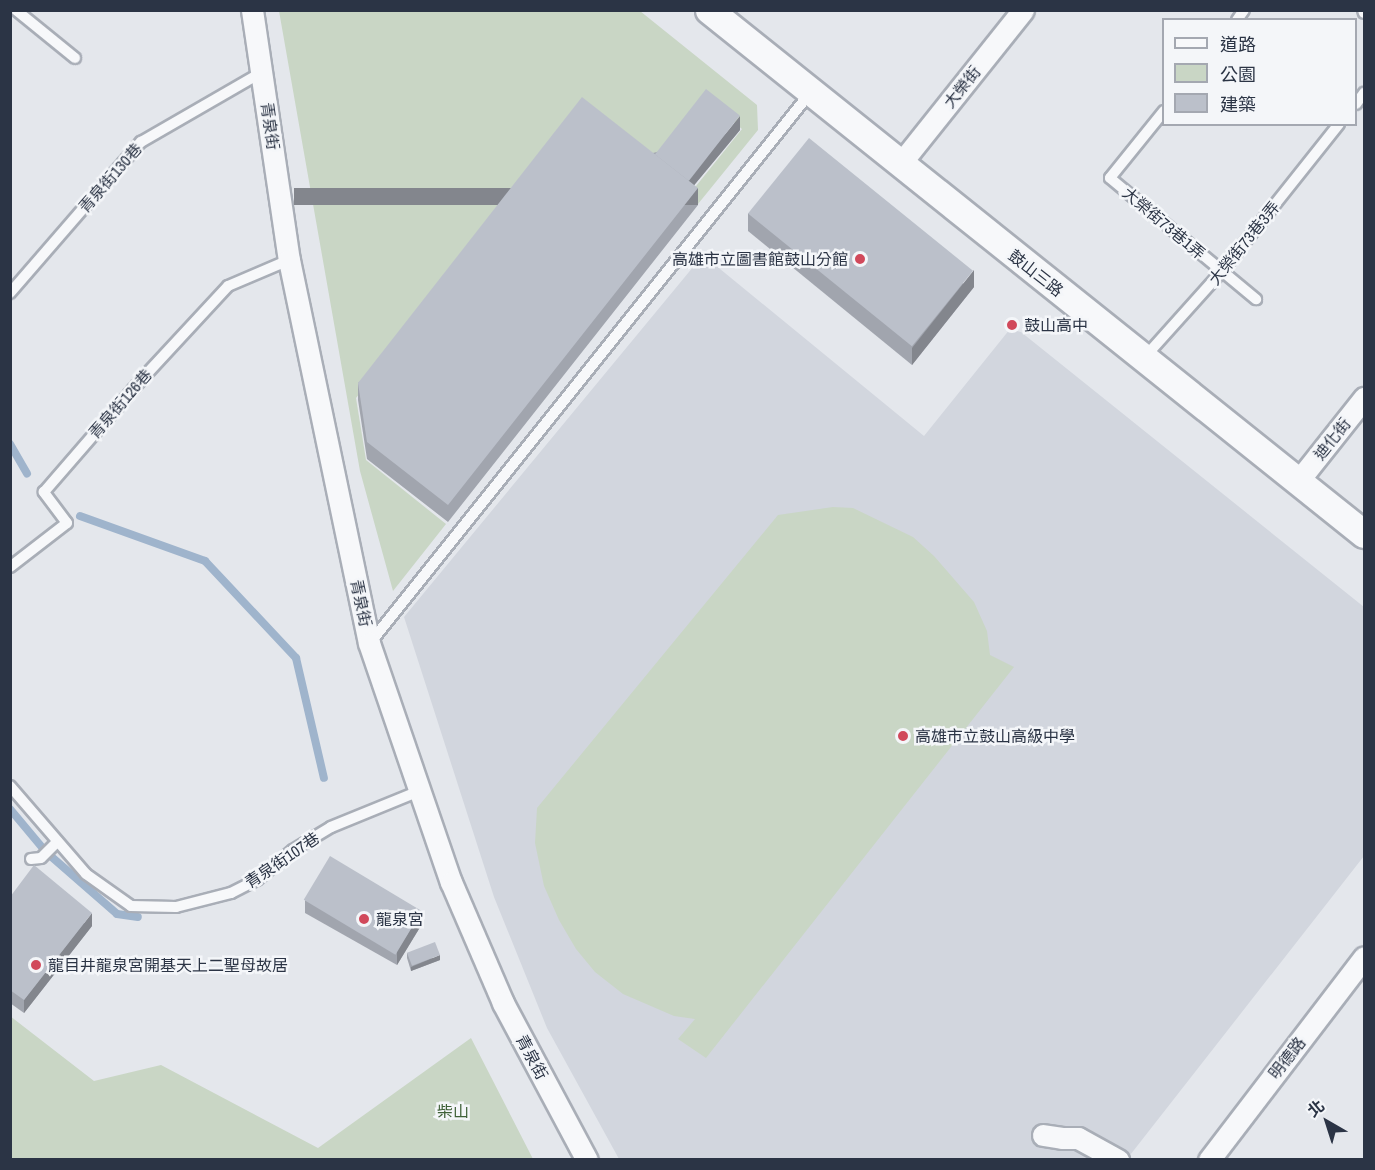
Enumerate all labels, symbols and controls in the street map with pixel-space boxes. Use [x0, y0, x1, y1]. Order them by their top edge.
legend [1162, 18, 1357, 126]
text: 道路 [1220, 32, 1256, 57]
street label: 大榮街 [939, 62, 985, 112]
text: 公園 [1220, 62, 1256, 87]
text: 建築 [1220, 92, 1256, 117]
street label: 青泉街 [257, 101, 283, 151]
street label: 青泉街130巷 [75, 139, 145, 217]
street label: 大榮街73巷1弄 [1119, 183, 1209, 263]
street label: 大榮街73巷3弄 [1204, 197, 1284, 289]
street label: 鼓山三路 [1005, 246, 1067, 300]
place label: 高雄市立圖書館鼓山分館 [672, 249, 848, 269]
marker: 高雄市立圖書館鼓山分館 [853, 252, 867, 266]
place label: 鼓山高中 [1024, 315, 1088, 335]
marker: 鼓山高中 [1005, 318, 1019, 332]
street label: 青泉街126巷 [85, 365, 155, 443]
street label: 迪化街 [1309, 414, 1355, 464]
street label: 青泉街 [347, 578, 375, 628]
place label: 高雄市立鼓山高級中學 [915, 726, 1075, 746]
marker: 高雄市立鼓山高級中學 [896, 729, 910, 743]
street label: 青泉街107巷 [241, 828, 323, 892]
place label: 龍泉宮 [376, 909, 424, 929]
marker: 龍泉宮 [357, 912, 371, 926]
place label: 龍目井龍泉宮開基天上二聖母故居 [48, 955, 288, 975]
marker: 龍目井龍泉宮開基天上二聖母故居 [29, 958, 43, 972]
street label: 青泉街 [512, 1031, 552, 1083]
street label: 明德路 [1265, 1033, 1309, 1083]
north arrow [1297, 1092, 1357, 1152]
text: 北 [1303, 1094, 1329, 1122]
park label: 柴山 [437, 1101, 469, 1121]

